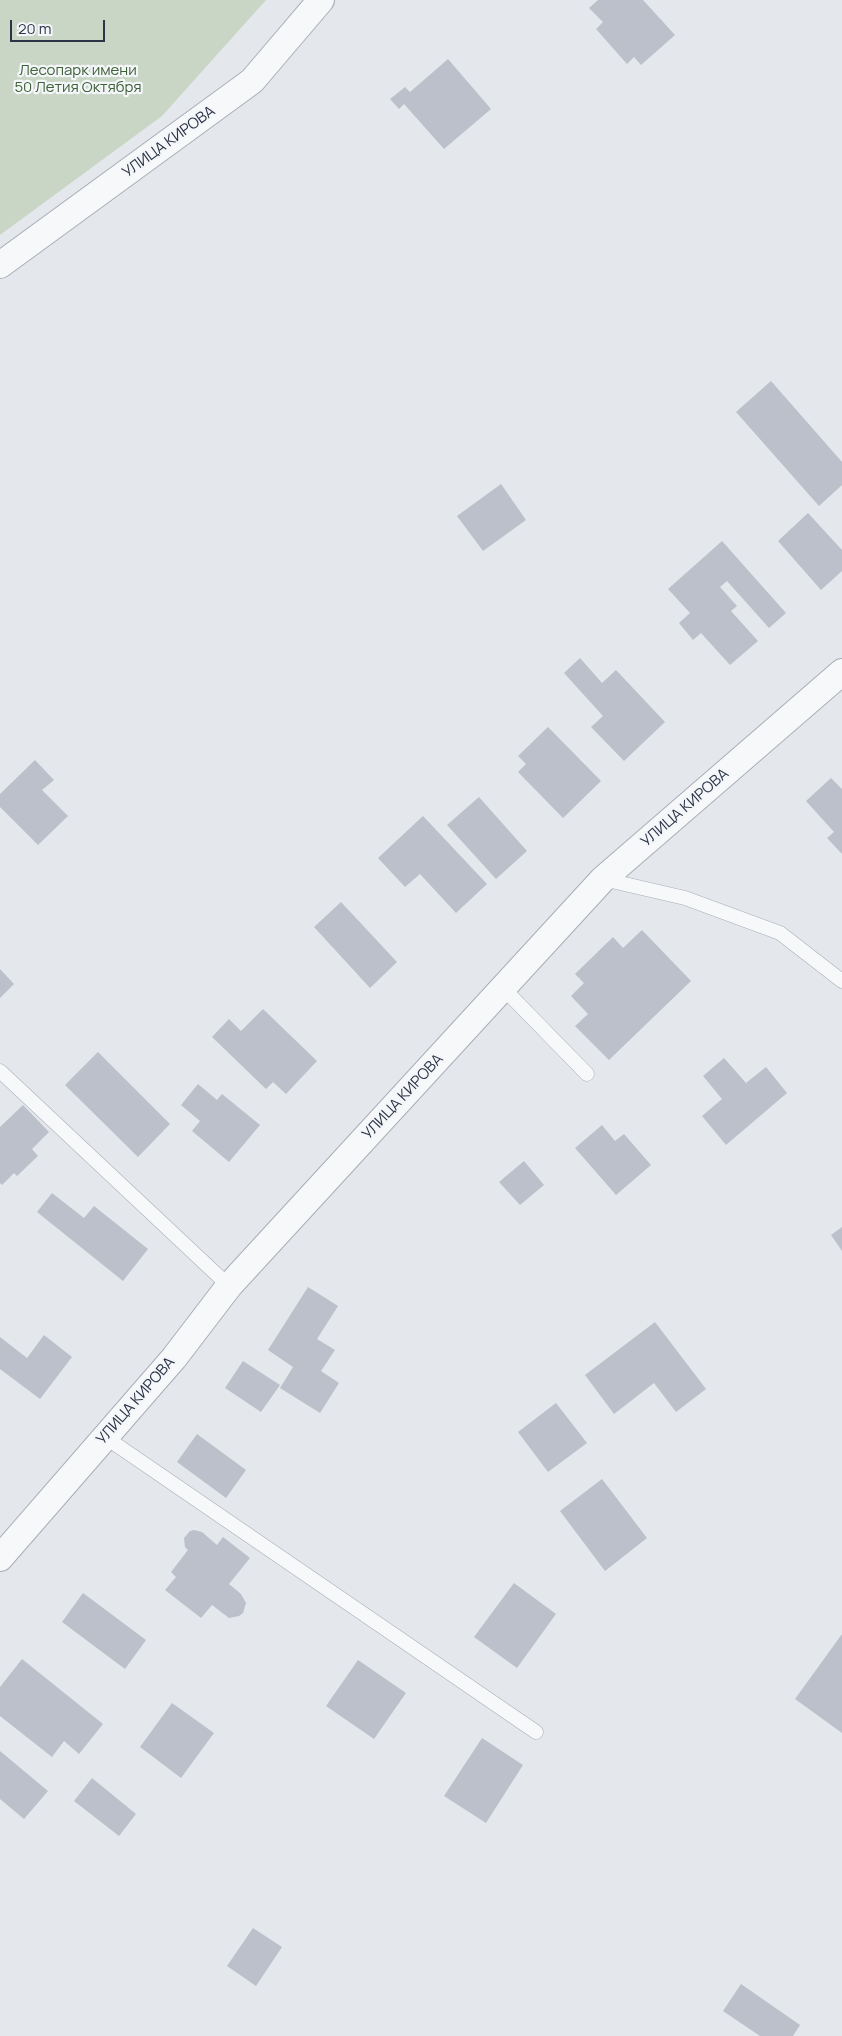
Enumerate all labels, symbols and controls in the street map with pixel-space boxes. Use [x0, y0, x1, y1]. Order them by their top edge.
scale bar [12, 10, 108, 42]
text: 20 m [18, 18, 51, 39]
park label: Лесопарк имени 50 Летия Октября [14, 62, 142, 97]
street label: УЛИЦА КИРОВА [119, 102, 219, 182]
street label: УЛИЦА КИРОВА [638, 765, 732, 851]
street label: УЛИЦА КИРОВА [359, 1051, 447, 1143]
street label: УЛИЦА КИРОВА [93, 1354, 179, 1448]

